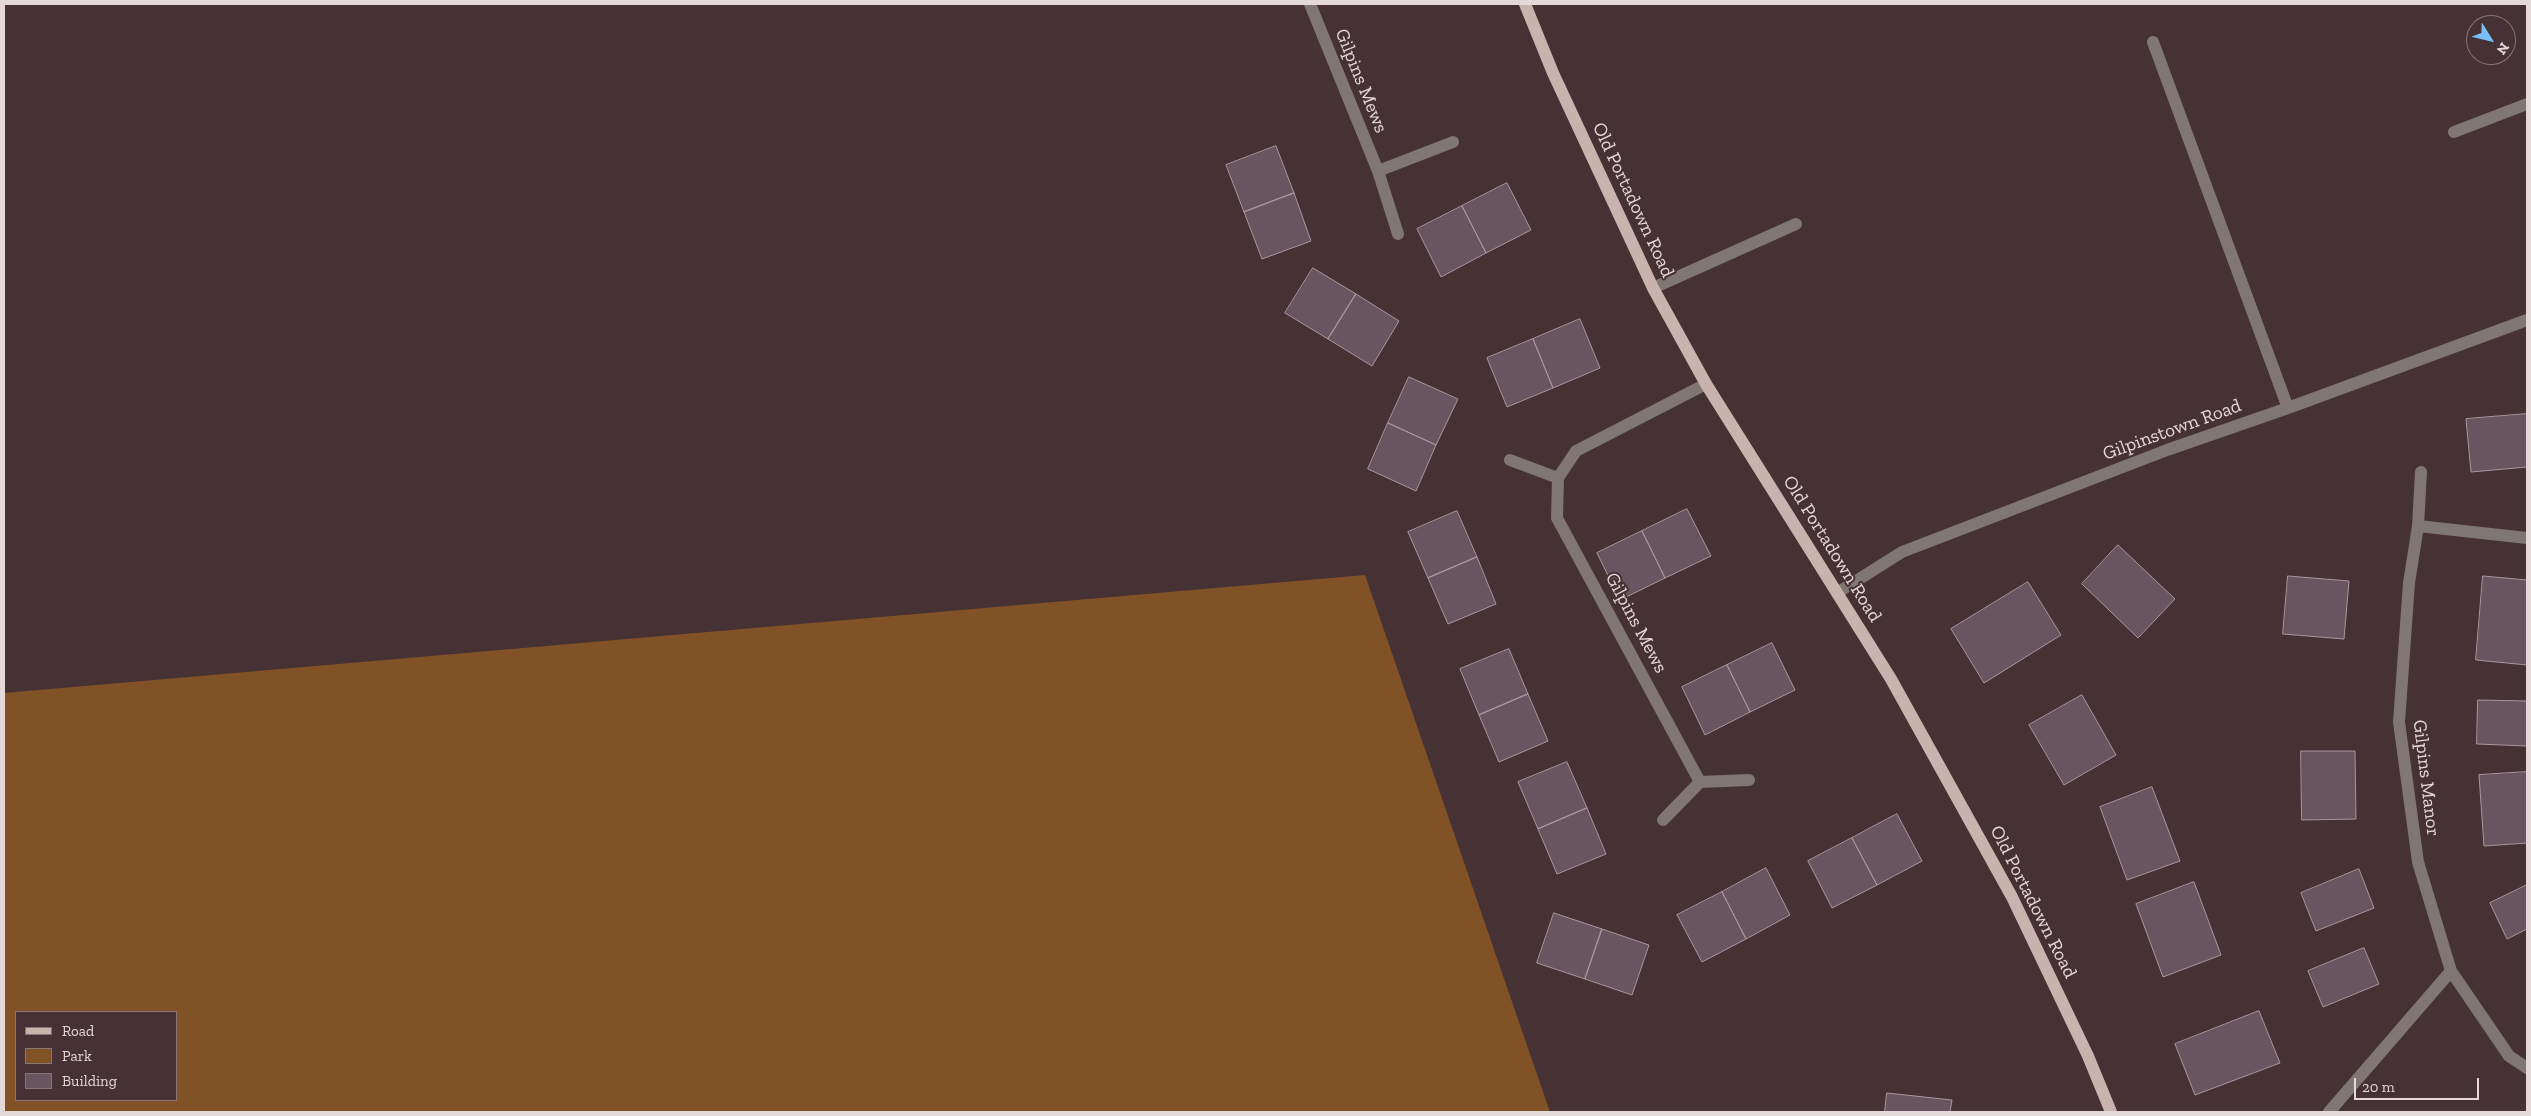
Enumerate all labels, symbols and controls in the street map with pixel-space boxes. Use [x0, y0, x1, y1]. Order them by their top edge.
north arrow [2466, 15, 2516, 65]
street label: Gilpins Mews [1330, 25, 1392, 137]
text: N [2493, 39, 2513, 58]
street label: Old Portadown Road [1587, 119, 1679, 281]
street label: Gilpinstown Road [2100, 394, 2244, 466]
street label: Old Portadown Road [1778, 472, 1886, 626]
street label: Gilpins Mews [1600, 569, 1672, 677]
street label: Gilpins Manor [2408, 718, 2444, 838]
street label: Old Portadown Road [1985, 822, 2081, 982]
legend [15, 1011, 178, 1101]
text: Road [62, 1022, 94, 1040]
text: Park [62, 1047, 92, 1065]
scale bar [2356, 1068, 2481, 1100]
text: Building [62, 1072, 117, 1090]
text: 20 m [2362, 1078, 2395, 1096]

